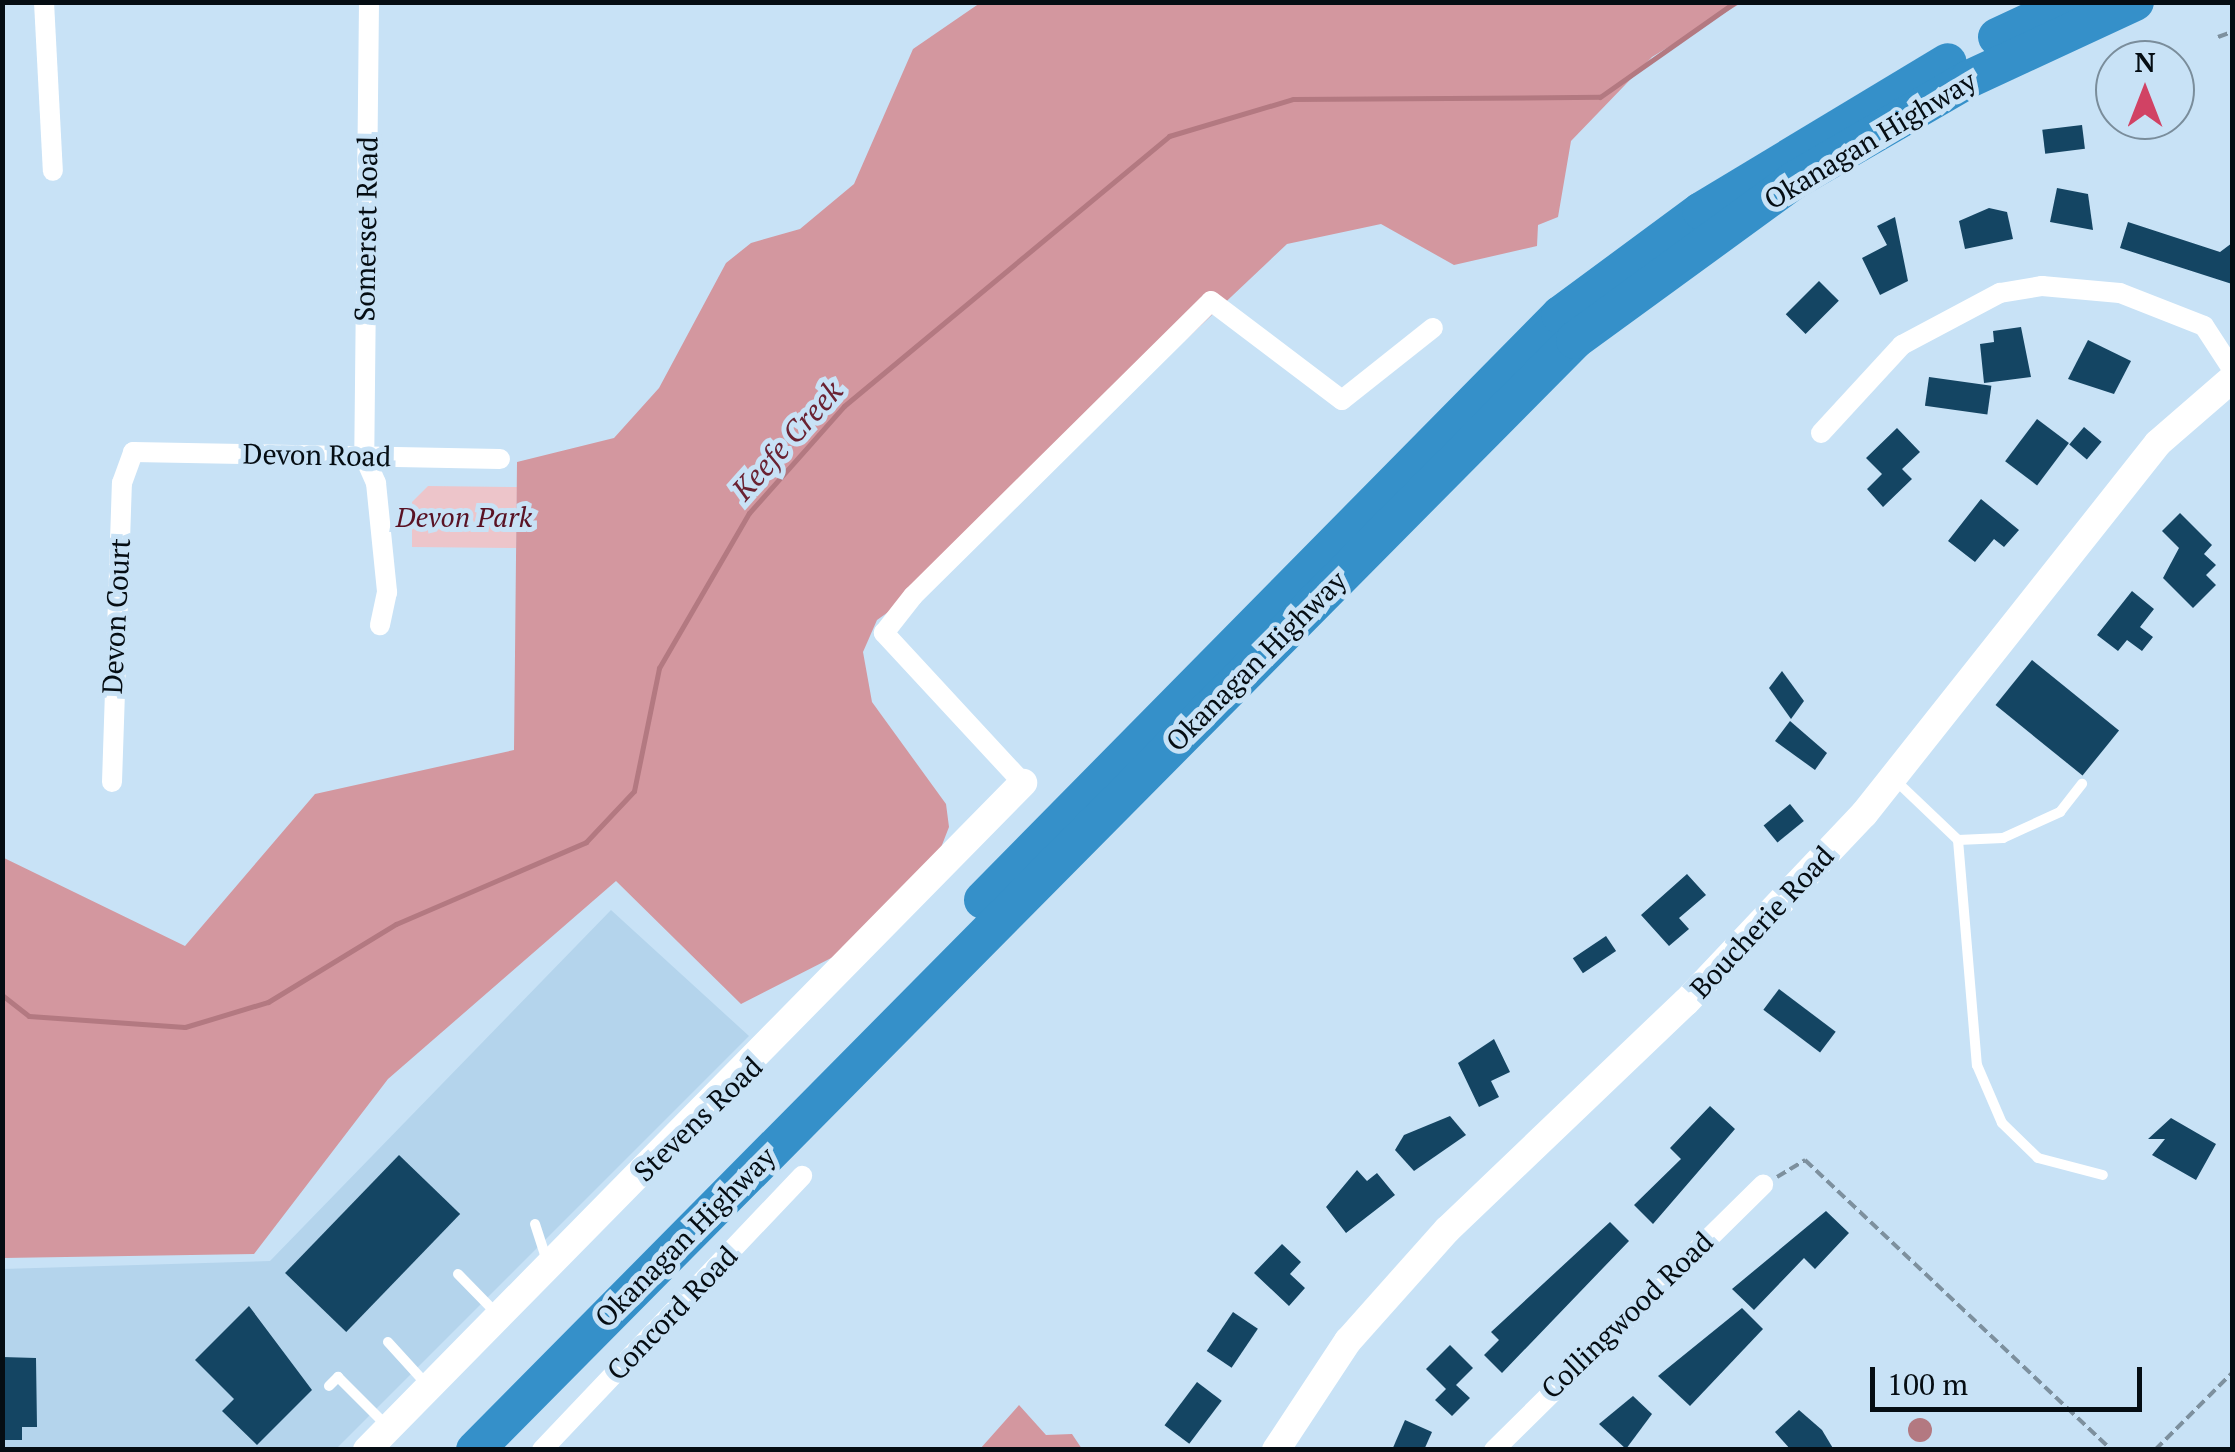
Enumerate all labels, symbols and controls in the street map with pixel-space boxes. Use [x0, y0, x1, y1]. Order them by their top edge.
north arrow [2095, 40, 2195, 140]
text: N [2134, 43, 2156, 80]
street label: Okanagan Highway [1758, 64, 1982, 216]
street label: Somerset Road [348, 136, 384, 322]
water label: Keefe Creek [724, 373, 850, 507]
street label: Devon Road [242, 437, 392, 473]
park label: Devon Park [396, 500, 532, 534]
street label: Devon Court [95, 537, 137, 695]
street label: Okanagan Highway [1159, 564, 1353, 758]
street label: Boucherie Road [1683, 839, 1841, 1005]
street label: Stevens Road [627, 1050, 769, 1188]
street label: Okanagan Highway [588, 1140, 782, 1334]
street label: Collingwood Road [1534, 1225, 1720, 1405]
street label: Concord Road [600, 1239, 744, 1387]
scale bar [1875, 1347, 2148, 1409]
text: 100 m [1887, 1364, 1968, 1404]

